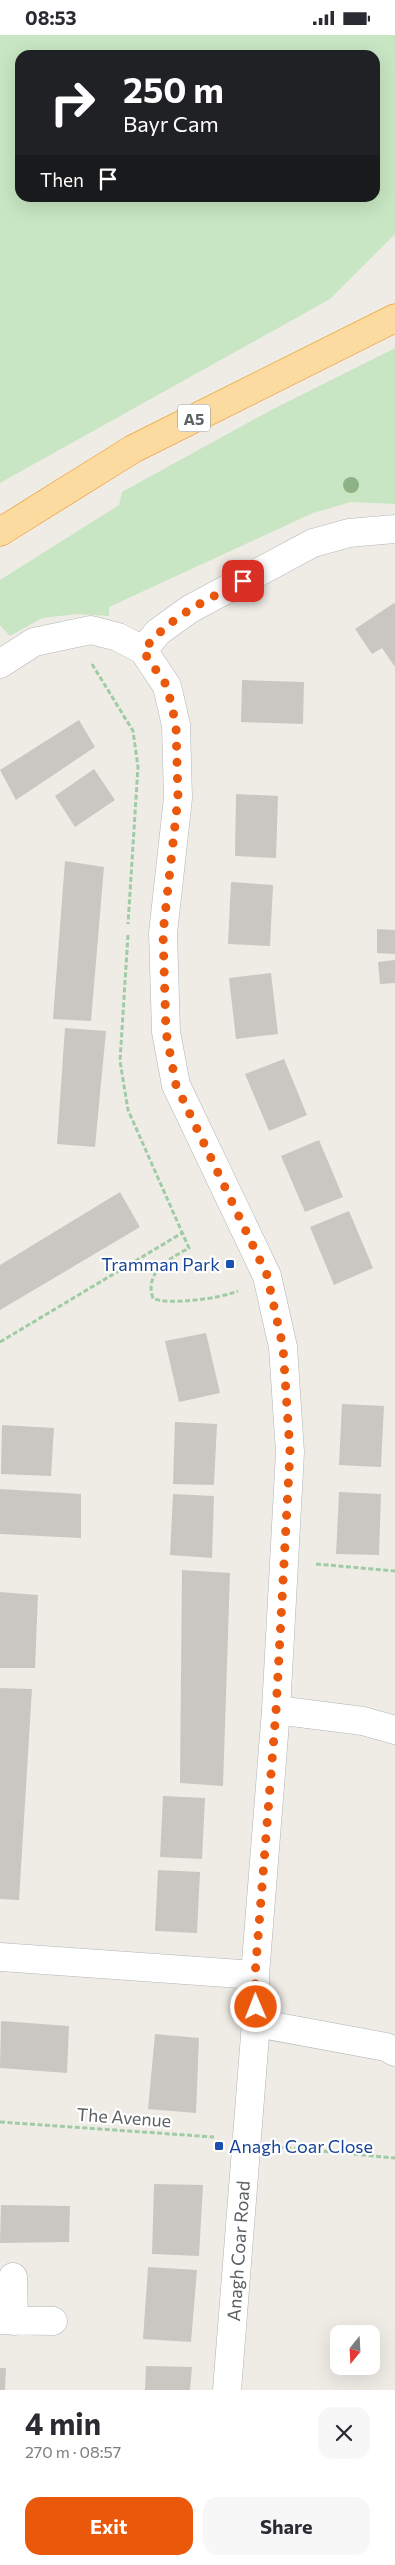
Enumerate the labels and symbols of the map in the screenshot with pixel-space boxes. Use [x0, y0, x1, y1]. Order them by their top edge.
road number: A5 [178, 404, 210, 431]
pin [222, 560, 264, 602]
place label: Tramman Park [101, 1253, 220, 1275]
marker: Tramman Park [224, 1258, 236, 1270]
position arrow [229, 1980, 281, 2032]
street label: The Avenue [76, 2103, 172, 2131]
place label: Anagh Coar Close [229, 2135, 373, 2157]
marker: Anagh Coar Close [213, 2140, 225, 2152]
street label: Anagh Coar Road [222, 2180, 254, 2322]
north arrow [330, 2325, 380, 2375]

